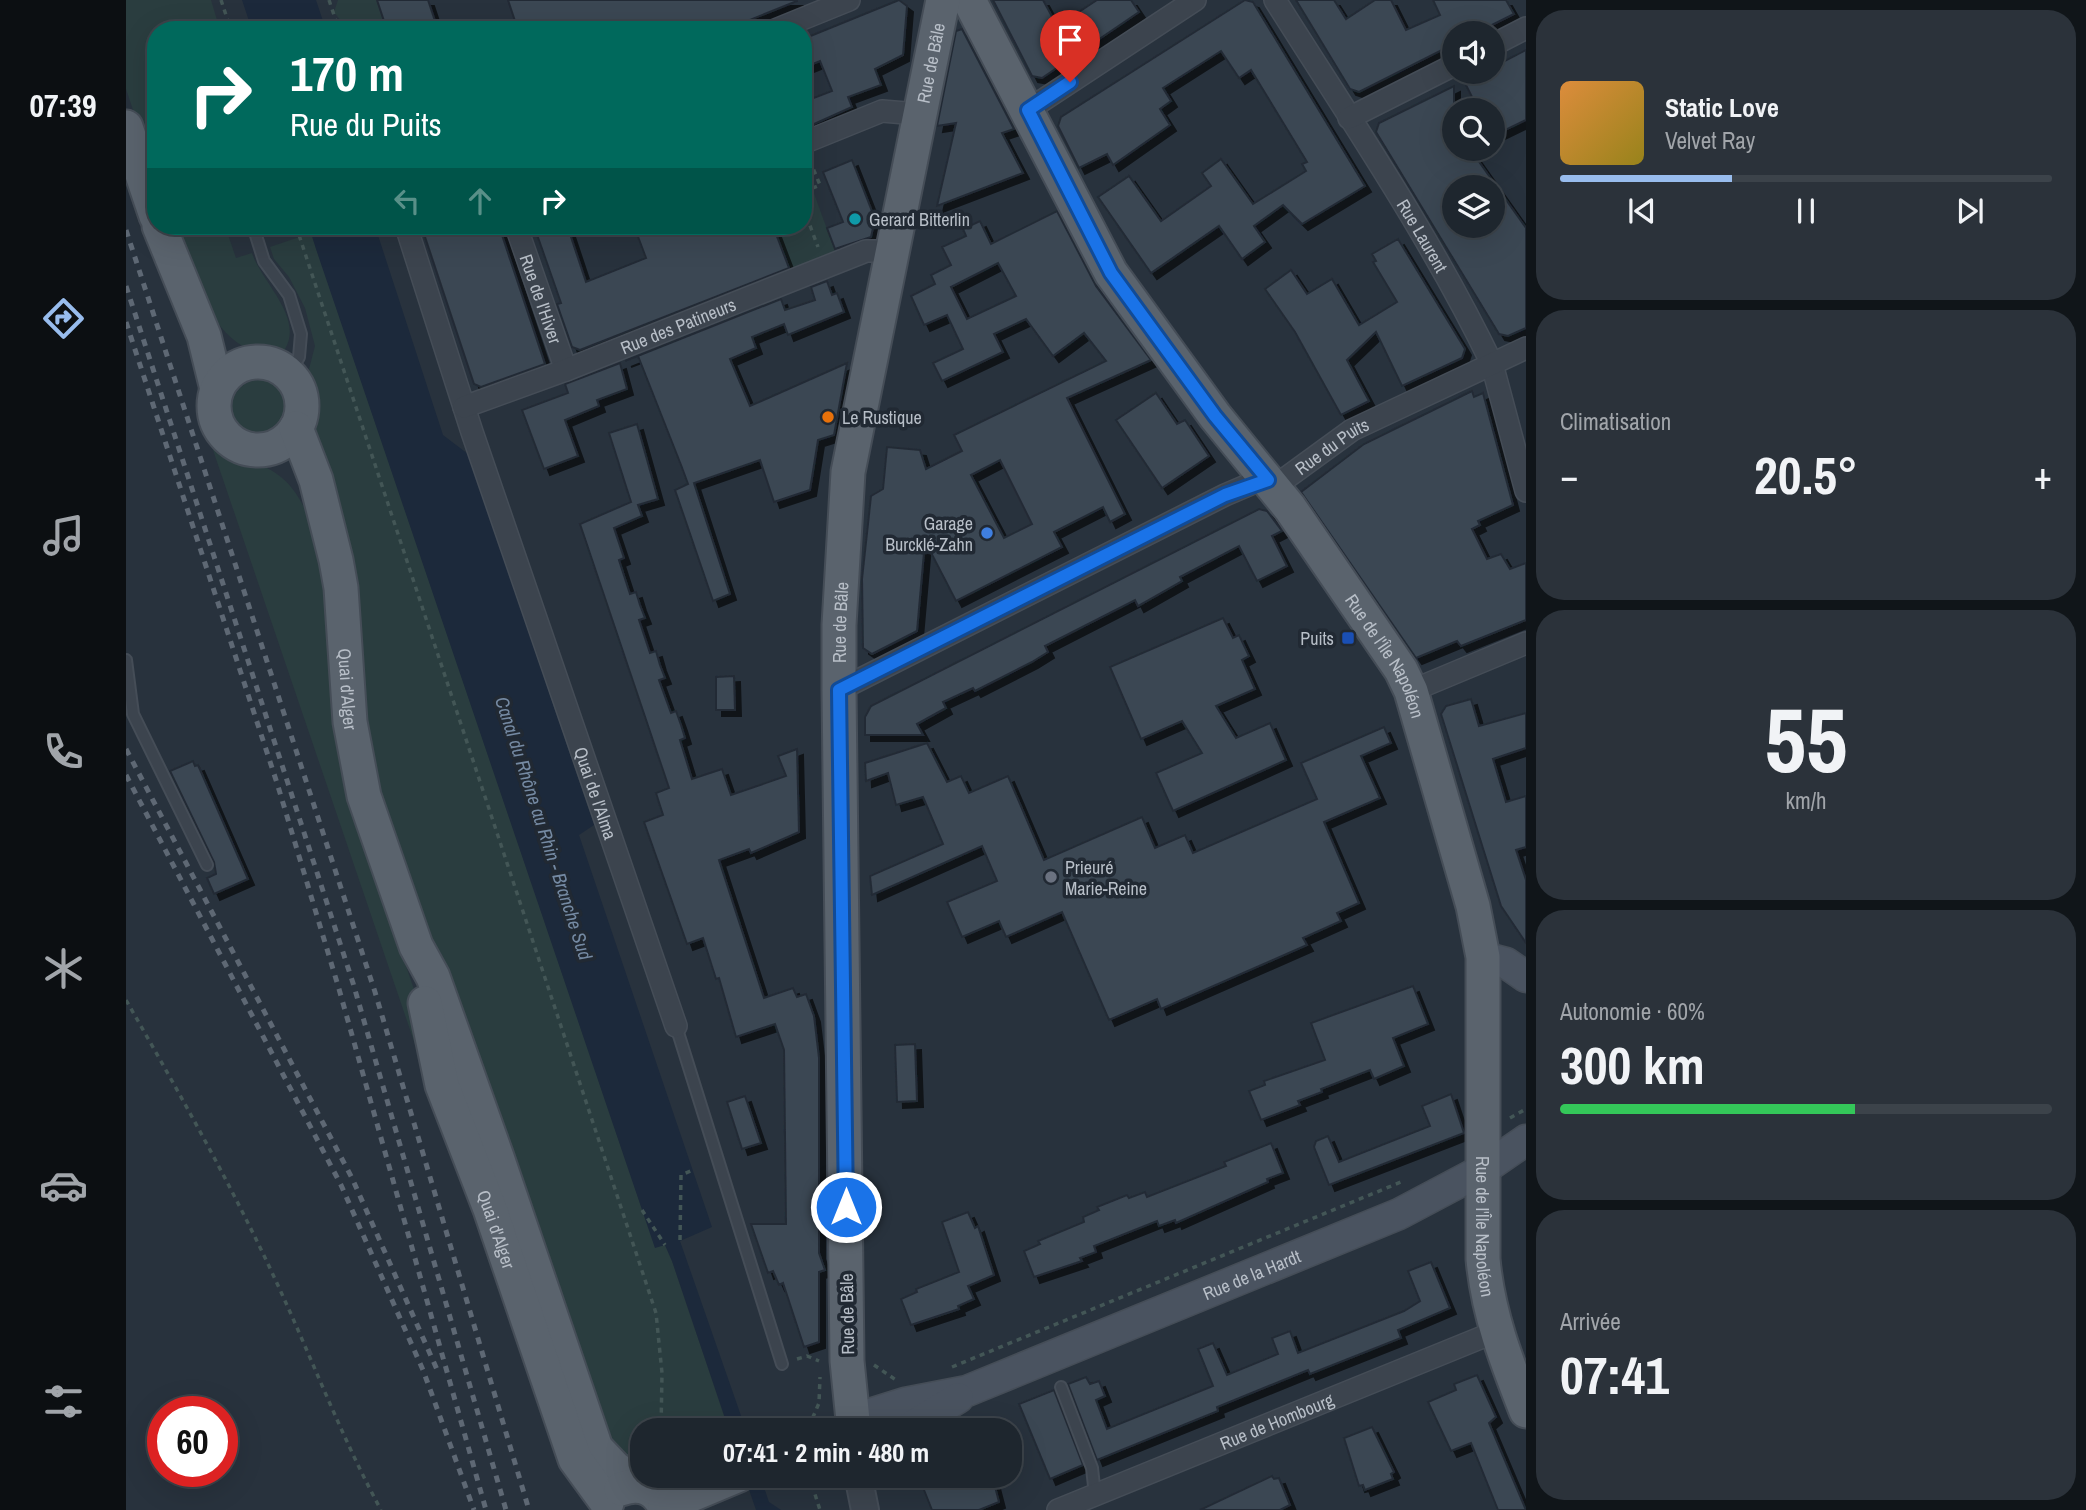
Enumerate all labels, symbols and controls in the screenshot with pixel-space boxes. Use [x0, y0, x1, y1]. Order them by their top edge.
pin [1040, 10, 1100, 82]
street label: Rue de Bâle [910, 21, 951, 105]
icon: arrive [1051, 21, 1089, 59]
map controls [1442, 21, 1505, 238]
button: sound [1442, 21, 1505, 84]
text: 170 m [290, 40, 404, 106]
icon: right [175, 49, 266, 140]
text: 07:39 [29, 84, 97, 127]
text: Static Love [1665, 90, 1779, 125]
button: search [1442, 98, 1505, 161]
text: Rue du Puits [290, 103, 442, 146]
text: Velvet Ray [1665, 125, 1755, 156]
button: layers [1442, 175, 1505, 238]
icon: left [388, 182, 426, 220]
icon: ahead [461, 182, 499, 220]
icon: right [534, 182, 572, 220]
icon: previous [1623, 192, 1661, 230]
icon: pause [1787, 192, 1825, 230]
icon: next [1951, 192, 1989, 230]
street label: Rue Laurent [1391, 194, 1454, 277]
place label: Gerard Bitterlin [869, 207, 970, 232]
marker: Gerard Bitterlin [847, 211, 863, 227]
street label: Rue de l'Hiver [514, 251, 568, 347]
street label: Rue des Patineurs [617, 291, 740, 360]
icon: directions [39, 294, 88, 343]
place label: Le Rustique [842, 405, 922, 430]
text: Climatisation [1560, 406, 1671, 437]
marker: Le Rustique [820, 409, 836, 425]
street label: Rue du Puits [1289, 411, 1373, 480]
text: 20.5° [1754, 440, 1858, 510]
text: − [1560, 450, 1578, 501]
text: + [2034, 450, 2052, 501]
icon: music [39, 511, 88, 560]
place label: Garage Burcklé-Zahn [885, 511, 973, 557]
marker: Garage Burcklé-Zahn [979, 525, 995, 541]
street label: Rue de Bâle [827, 581, 854, 663]
street label: Rue de l'Île Napoléon [1340, 589, 1431, 721]
place label: Puits [1300, 626, 1334, 651]
marker: Puits [1340, 630, 1356, 646]
street label: Quai d'Alger [333, 648, 364, 732]
text: 55 [1765, 678, 1848, 800]
water label: Canal du Rhône au Rhin - Branche Sud [489, 693, 599, 963]
icon: phone [39, 727, 88, 776]
street label: Quai de l'Alma [568, 743, 623, 843]
text: km/h [1786, 785, 1826, 816]
place label: Prieuré Marie-Reine [1065, 855, 1147, 901]
marker: Prieuré Marie-Reine [1043, 869, 1059, 885]
icon: climate [39, 944, 88, 993]
text: Autonomie · 60% [1560, 996, 1705, 1027]
text: 300 km [1560, 1030, 1705, 1100]
street label: Rue de l'Île Napoléon [1471, 1156, 1501, 1299]
icon: car [39, 1161, 88, 1210]
position arrow [809, 1170, 883, 1244]
street label: Quai d'Alger [471, 1186, 522, 1272]
street label: Rue de la Hardt [1199, 1243, 1304, 1306]
street label: Rue de Bâle [834, 1273, 860, 1355]
text: Arrivée [1560, 1306, 1621, 1337]
text: 07:41 [1560, 1340, 1669, 1410]
icon: filters [39, 1377, 88, 1426]
street label: Rue de Hombourg [1216, 1386, 1338, 1455]
speed limit sign: 60 [147, 1396, 238, 1487]
text: 07:41 · 2 min · 480 m [723, 1435, 929, 1470]

